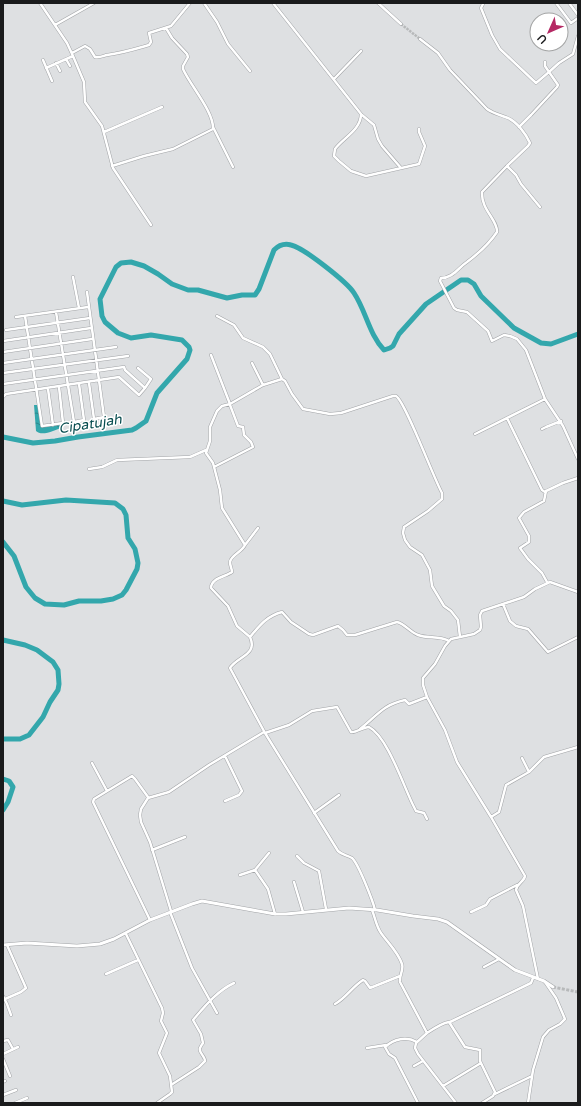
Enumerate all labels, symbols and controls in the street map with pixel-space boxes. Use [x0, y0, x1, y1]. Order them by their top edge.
north arrow [529, 12, 569, 52]
text: U [535, 31, 550, 46]
water label: Cipatujah [57, 411, 123, 437]

